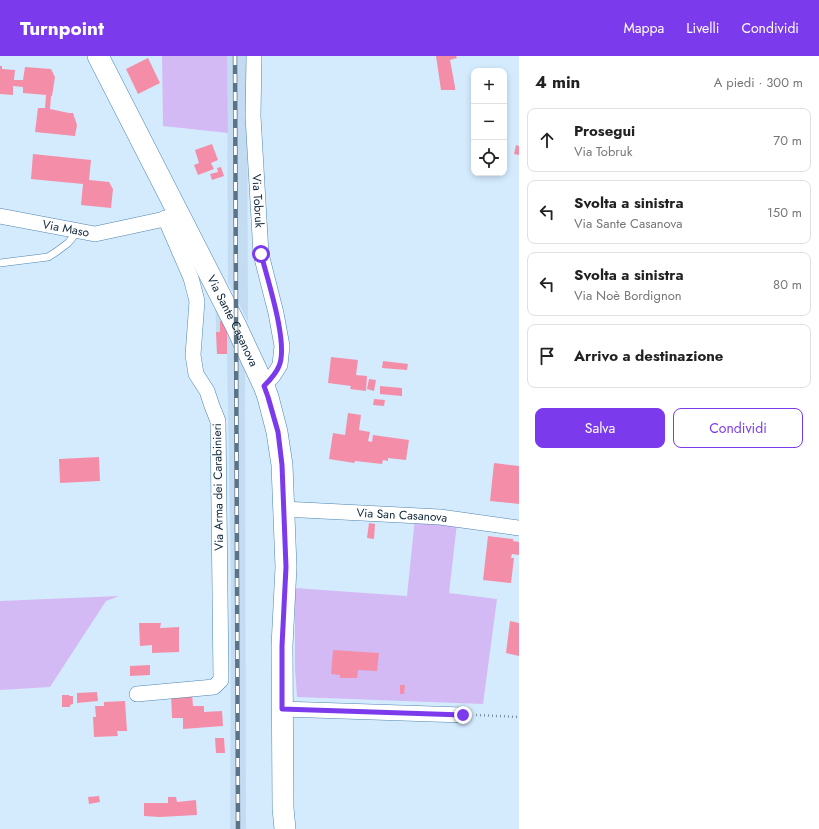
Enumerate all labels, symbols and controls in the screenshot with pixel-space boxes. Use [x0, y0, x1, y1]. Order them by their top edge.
text: Turnpoint [20, 15, 104, 42]
text: Mappa [623, 18, 664, 38]
text: Livelli [686, 18, 719, 38]
text: Condividi [741, 18, 799, 38]
map controls [471, 68, 507, 176]
button: + [471, 68, 507, 104]
text: 4 min [535, 70, 580, 94]
text: A piedi · 300 m [714, 73, 803, 92]
button: − [471, 104, 507, 140]
text: Prosegui [574, 120, 635, 142]
icon: ahead [536, 129, 558, 151]
text: 70 m [773, 131, 802, 150]
button: locate [471, 140, 507, 176]
text: Via Tobruk [574, 142, 632, 161]
street label: Via Tobruk [247, 173, 269, 229]
text: Svolta a sinistra [574, 192, 684, 214]
icon: left [536, 201, 558, 223]
text: 150 m [767, 203, 802, 222]
text: Via Sante Casanova [574, 214, 682, 233]
street label: Via Maso [41, 215, 91, 242]
route start [252, 245, 270, 263]
text: Svolta a sinistra [574, 264, 684, 286]
street label: Via Sante Casanova [202, 272, 263, 370]
icon: left [536, 273, 558, 295]
text: 80 m [773, 275, 802, 294]
text: Via Noè Bordignon [574, 286, 682, 305]
icon: arrive [536, 345, 558, 367]
text: Arrivo a destinazione [574, 345, 723, 367]
button: Salva [535, 408, 665, 448]
button: Condividi [673, 408, 803, 448]
street label: Via Arma dei Carabinieri [208, 423, 228, 551]
street label: Via San Casanova [356, 504, 449, 527]
route end [454, 706, 472, 724]

